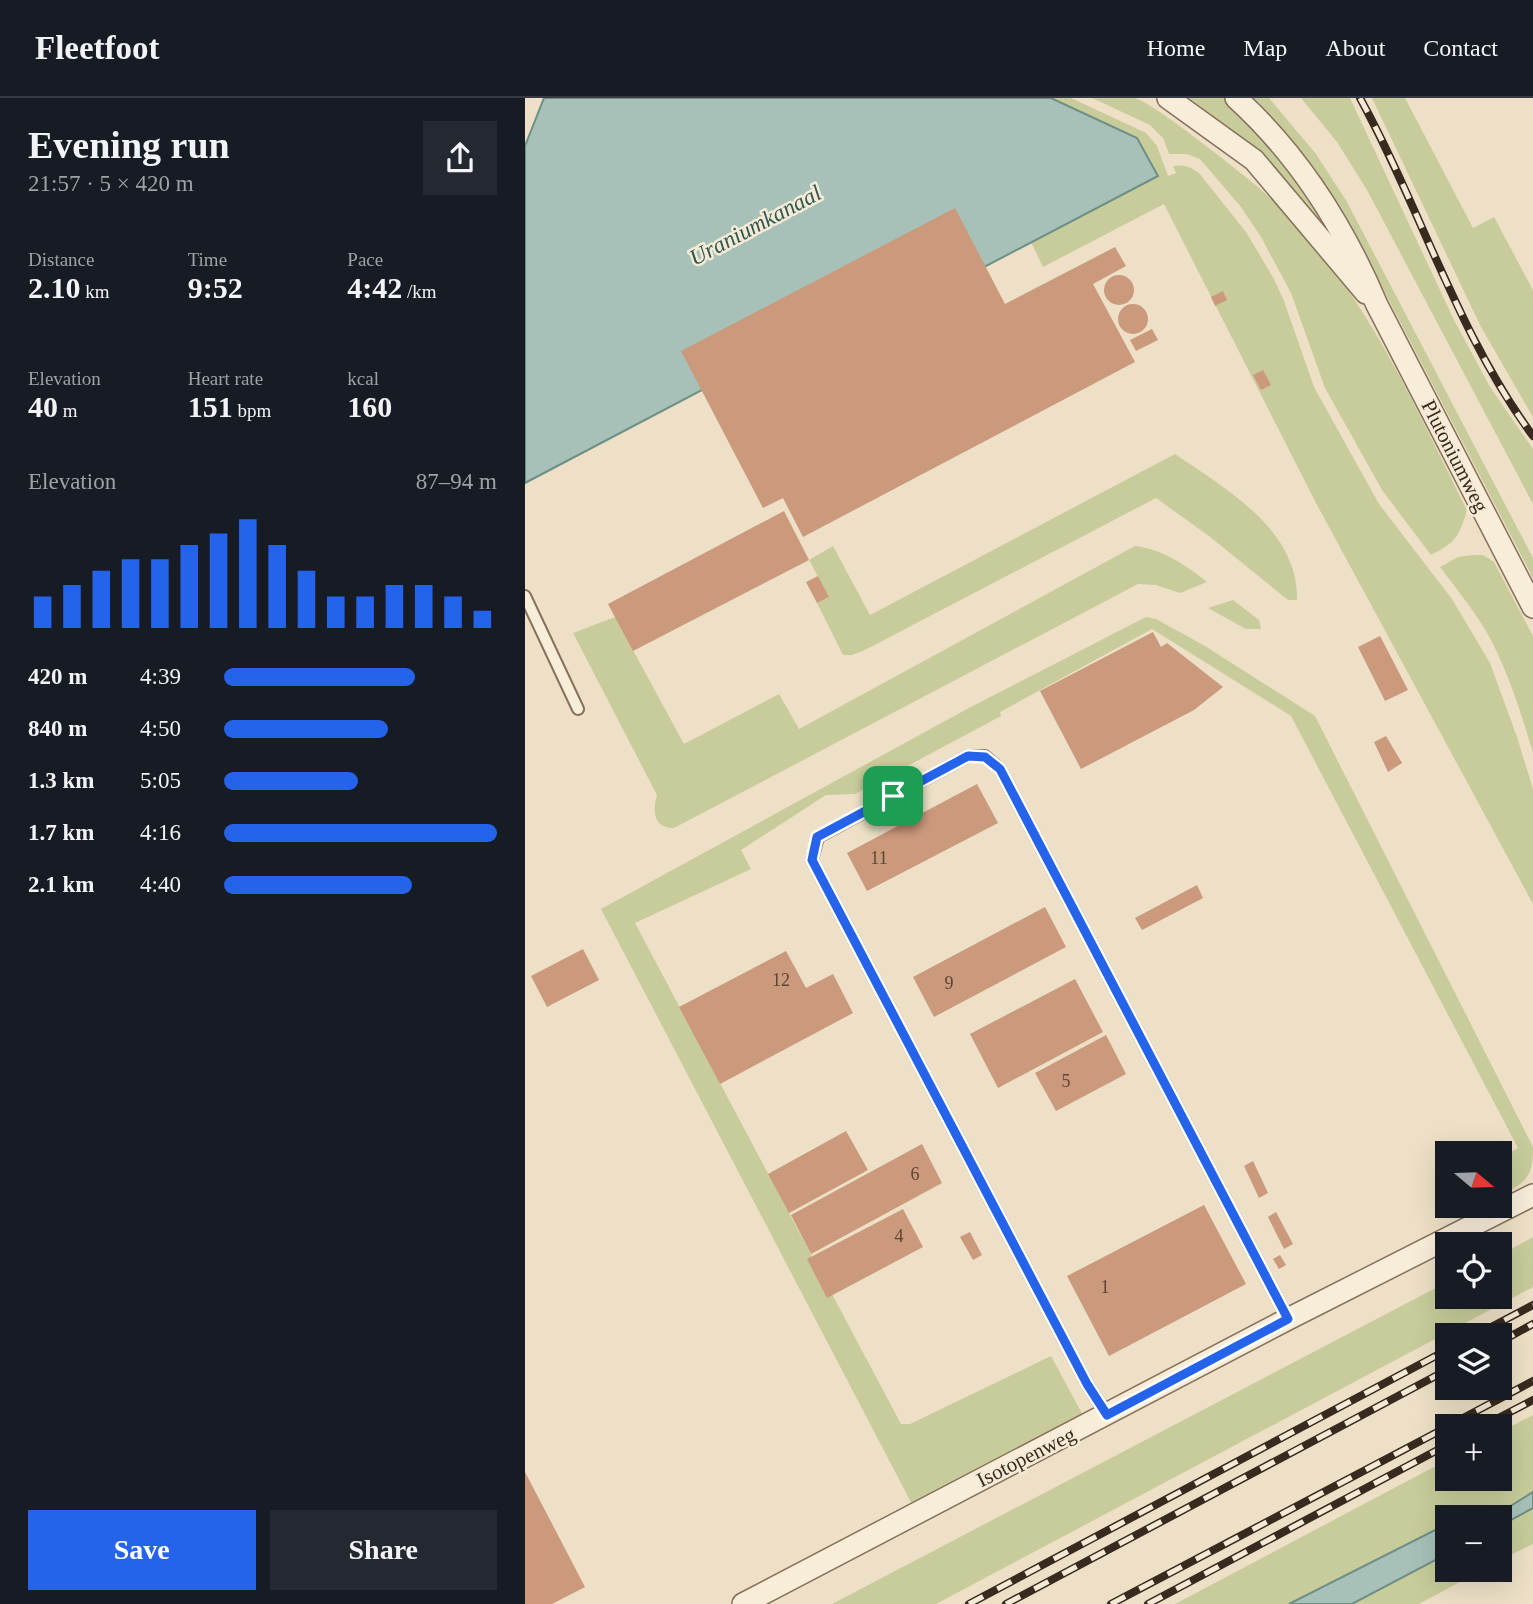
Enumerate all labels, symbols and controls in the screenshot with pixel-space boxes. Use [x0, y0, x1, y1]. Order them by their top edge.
text: Fleetfoot [35, 30, 160, 66]
text: Home [1147, 35, 1205, 61]
text: Map [1243, 35, 1287, 61]
text: About [1325, 35, 1385, 61]
text: Contact [1423, 35, 1498, 61]
button: share [423, 121, 497, 195]
text: Evening run [28, 124, 230, 166]
text: 21:57 · 5 × 420 m [28, 171, 194, 196]
water label: Uraniumkanaal [685, 180, 825, 271]
text: Distance [28, 249, 94, 270]
text: Time [188, 249, 227, 270]
text: Pace [347, 249, 383, 270]
text: 2.10 [28, 271, 81, 304]
text: 9:52 [188, 271, 243, 304]
text: 4:42 [347, 271, 402, 304]
text: km [81, 281, 110, 302]
text: /km [402, 281, 437, 302]
text: Elevation [28, 368, 101, 389]
text: Heart rate [188, 368, 263, 389]
text: kcal [347, 368, 379, 389]
text: 40 [28, 390, 58, 423]
text: 151 [188, 390, 233, 423]
text: 160 [347, 390, 392, 423]
street label: Plutoniumweg [1416, 396, 1494, 516]
text: m [58, 400, 78, 421]
text: bpm [233, 400, 271, 421]
text: Elevation [28, 469, 116, 494]
text: 87–94 m [416, 469, 497, 494]
text: 420 m [28, 664, 87, 689]
text: 4:39 [140, 664, 181, 689]
text: 840 m [28, 716, 87, 741]
text: 4:50 [140, 716, 181, 741]
pin [863, 766, 923, 826]
text: 1.3 km [28, 768, 94, 793]
text: 5:05 [140, 768, 181, 793]
icon: arrive [874, 777, 912, 815]
text: 1.7 km [28, 820, 94, 845]
text: 4:16 [140, 820, 181, 845]
house number: 11 [870, 848, 888, 868]
text: 2.1 km [28, 872, 94, 897]
text: 4:40 [140, 872, 181, 897]
house number: 12 [772, 970, 790, 990]
house number: 9 [945, 973, 954, 993]
house number: 5 [1062, 1071, 1071, 1091]
north arrow [1435, 1141, 1512, 1218]
map controls [1435, 1141, 1512, 1582]
house number: 6 [911, 1164, 920, 1184]
house number: 4 [895, 1226, 904, 1246]
button: locate [1435, 1232, 1512, 1309]
house number: 1 [1101, 1277, 1110, 1297]
button: layers [1435, 1323, 1512, 1400]
button: + [1435, 1414, 1512, 1491]
street label: Isotopenweg [973, 1422, 1080, 1492]
button: − [1435, 1505, 1512, 1582]
button: Save [28, 1510, 256, 1590]
button: Share [270, 1510, 497, 1590]

